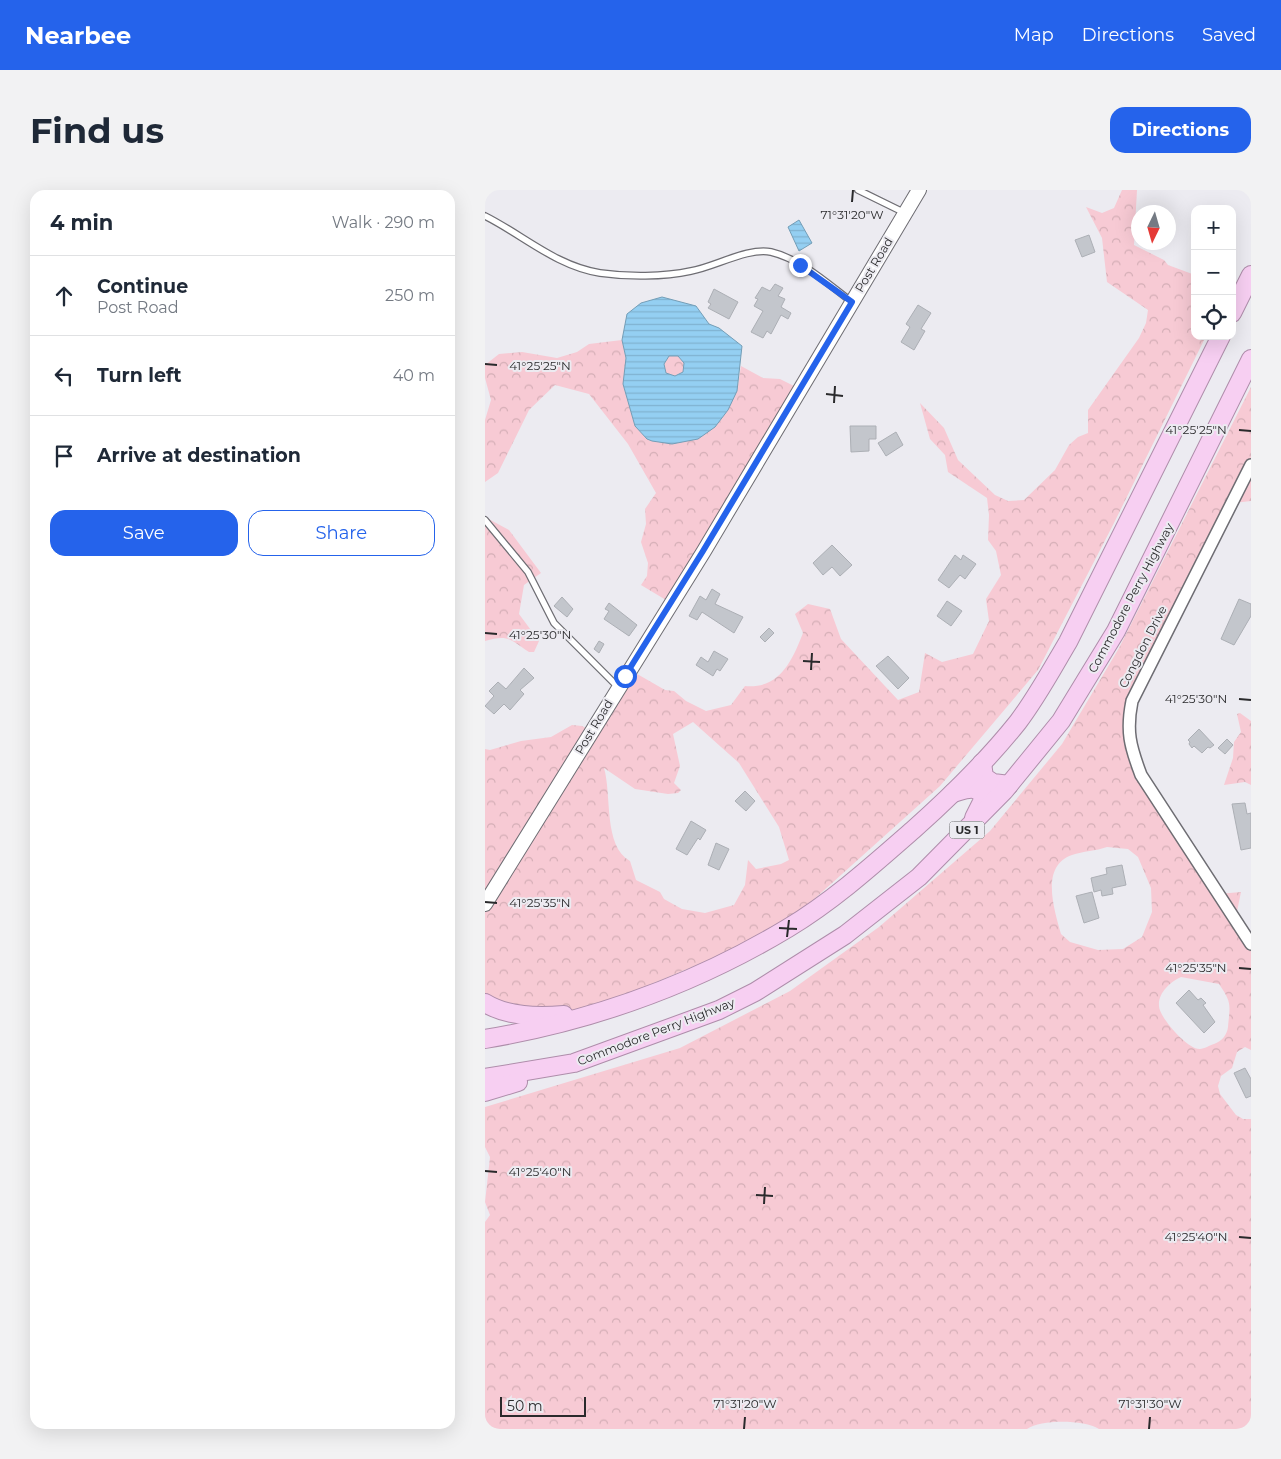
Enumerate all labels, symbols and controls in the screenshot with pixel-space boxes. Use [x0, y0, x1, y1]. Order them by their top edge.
text: Nearbee [25, 21, 131, 50]
text: Map [1014, 24, 1054, 46]
text: Directions [1082, 24, 1174, 46]
text: Saved [1202, 24, 1256, 46]
button: Directions [1110, 107, 1251, 153]
text: Find us [30, 109, 164, 152]
north arrow [1131, 205, 1176, 250]
map controls [1191, 205, 1236, 340]
button: + [1191, 205, 1236, 250]
text: 71°31'20"W [820, 207, 884, 222]
text: 4 min [50, 210, 113, 235]
text: Walk · 290 m [332, 213, 435, 232]
street label: Post Road [851, 235, 896, 295]
button: − [1191, 250, 1236, 295]
route end [789, 254, 812, 277]
text: Continue [97, 275, 188, 298]
icon: ahead [50, 282, 78, 310]
text: 250 m [385, 286, 435, 305]
button: locate [1191, 295, 1236, 340]
text: Post Road [97, 298, 179, 317]
text: 41°25'25"N [509, 358, 571, 373]
icon: left [50, 362, 78, 390]
text: Turn left [97, 364, 182, 387]
text: 40 m [393, 366, 435, 385]
text: 41°25'25"N [1165, 422, 1227, 437]
icon: arrive [50, 442, 78, 470]
text: Arrive at destination [97, 444, 301, 467]
button: Save [50, 510, 238, 556]
button: Share [248, 510, 435, 556]
street label: Commodore Perry Highway [1085, 520, 1177, 675]
street label: Congdon Drive [1115, 603, 1170, 690]
text: 41°25'30"N [509, 627, 571, 642]
route start [614, 665, 637, 688]
text: 41°25'30"N [1165, 691, 1227, 706]
street label: Post Road [571, 697, 616, 757]
road number: US 1 [949, 822, 985, 838]
text: 41°25'35"N [509, 895, 571, 910]
text: 41°25'35"N [1165, 960, 1227, 975]
street label: Commodore Perry Highway [575, 994, 737, 1068]
text: 41°25'40"N [508, 1164, 572, 1179]
text: 41°25'40"N [1164, 1229, 1228, 1244]
scale bar [500, 1394, 586, 1417]
text: 71°31'20"W [713, 1396, 777, 1411]
text: 71°31'30"W [1118, 1396, 1182, 1411]
text: 50 m [507, 1397, 543, 1415]

